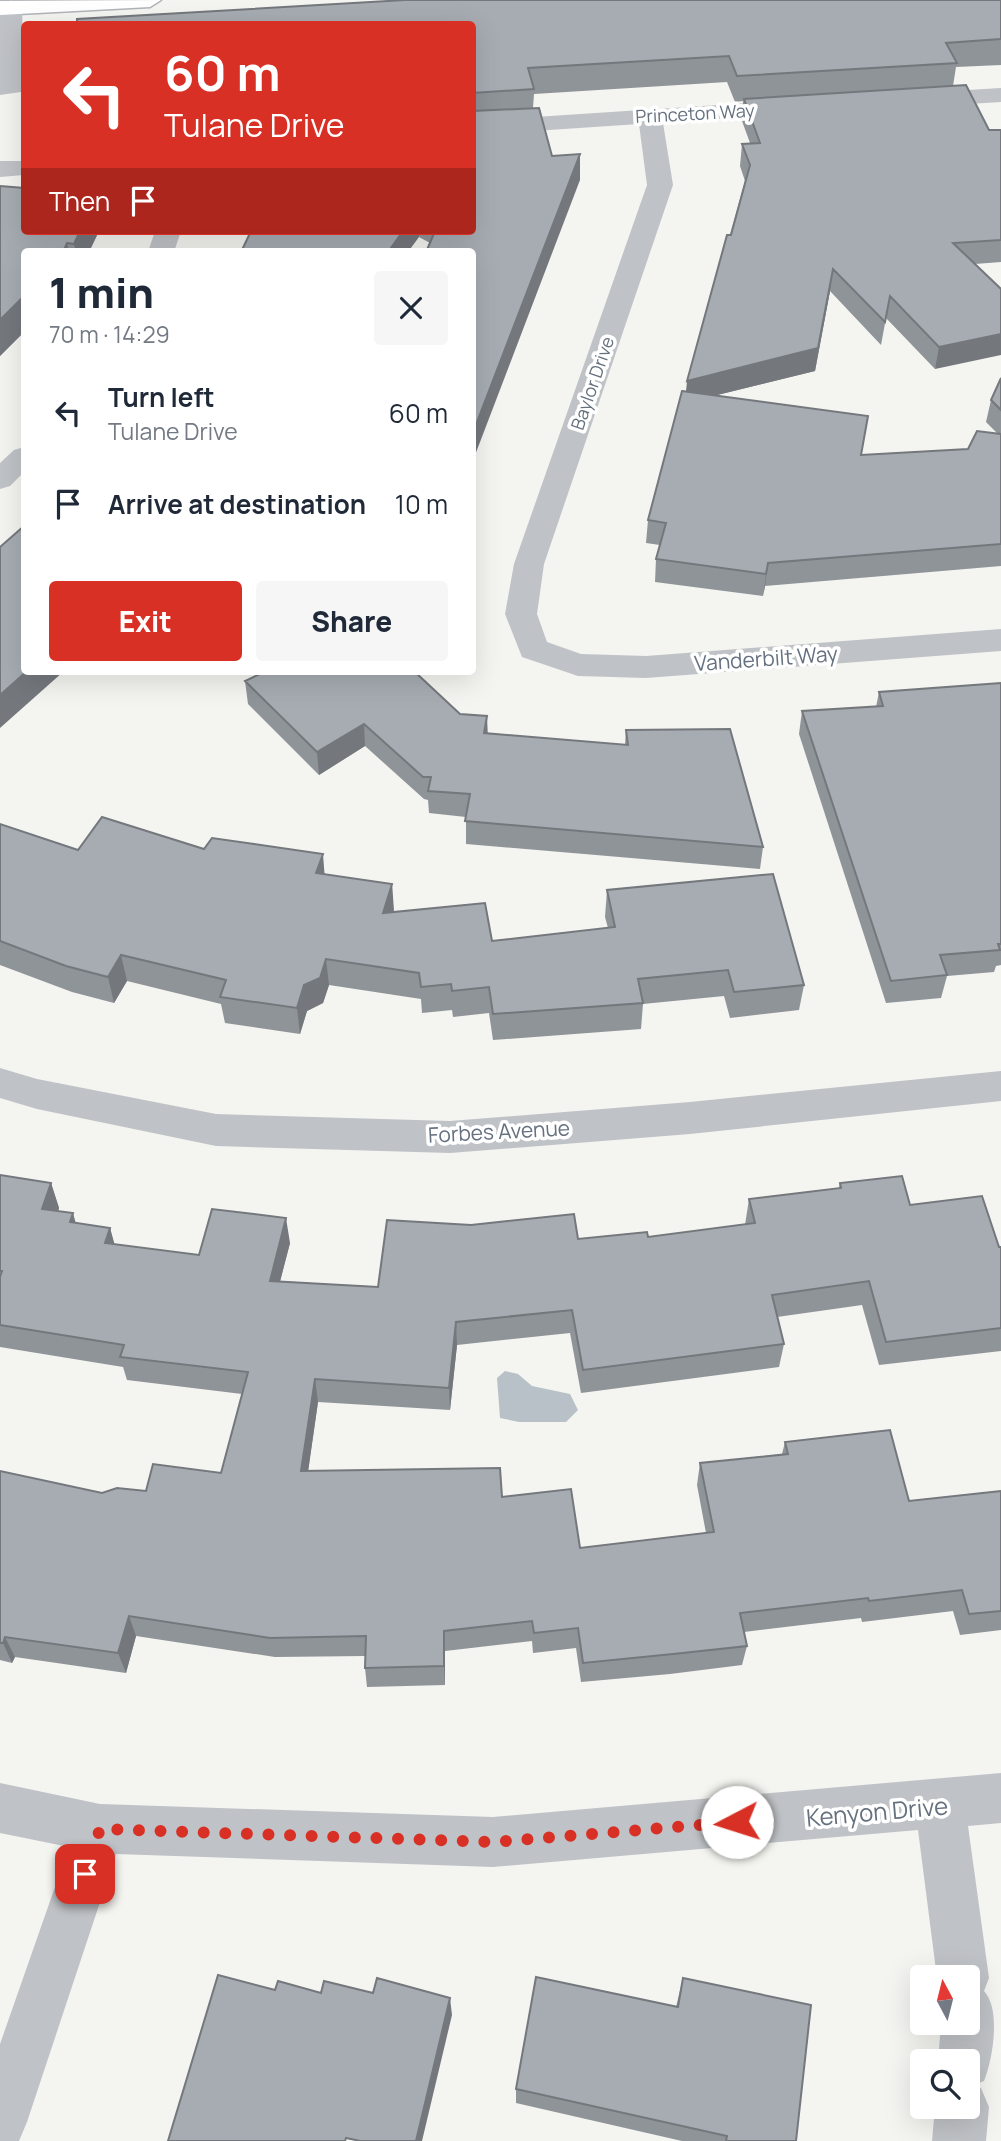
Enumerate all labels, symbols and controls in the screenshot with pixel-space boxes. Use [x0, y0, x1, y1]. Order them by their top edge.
text: 60 m [164, 39, 281, 106]
icon: left [49, 49, 140, 140]
street label: Princeton Way [635, 98, 756, 128]
text: Tulane Drive [164, 103, 345, 147]
icon: arrive [124, 182, 162, 220]
text: Then [49, 183, 110, 219]
text: 1 min [49, 263, 154, 321]
button: close [374, 271, 448, 345]
text: 70 m · 14:29 [49, 318, 170, 350]
street label: Baylor Drive [565, 333, 619, 433]
text: Turn left [108, 379, 215, 415]
icon: left [49, 394, 87, 432]
text: 60 m [389, 395, 448, 431]
text: Tulane Drive [108, 415, 238, 447]
icon: arrive [49, 485, 87, 523]
text: Arrive at destination [108, 486, 366, 522]
text: 10 m [395, 486, 448, 522]
button: Exit [49, 581, 242, 661]
button: Share [256, 581, 448, 661]
street label: Vanderbilt Way [693, 639, 839, 677]
street label: Forbes Avenue [427, 1113, 571, 1149]
position arrow [700, 1785, 774, 1859]
street label: Kenyon Drive [805, 1788, 949, 1834]
pin [55, 1844, 115, 1904]
icon: arrive [66, 1855, 104, 1893]
north arrow [910, 1965, 980, 2035]
map controls [910, 1965, 980, 2119]
button: search [910, 2049, 980, 2119]

